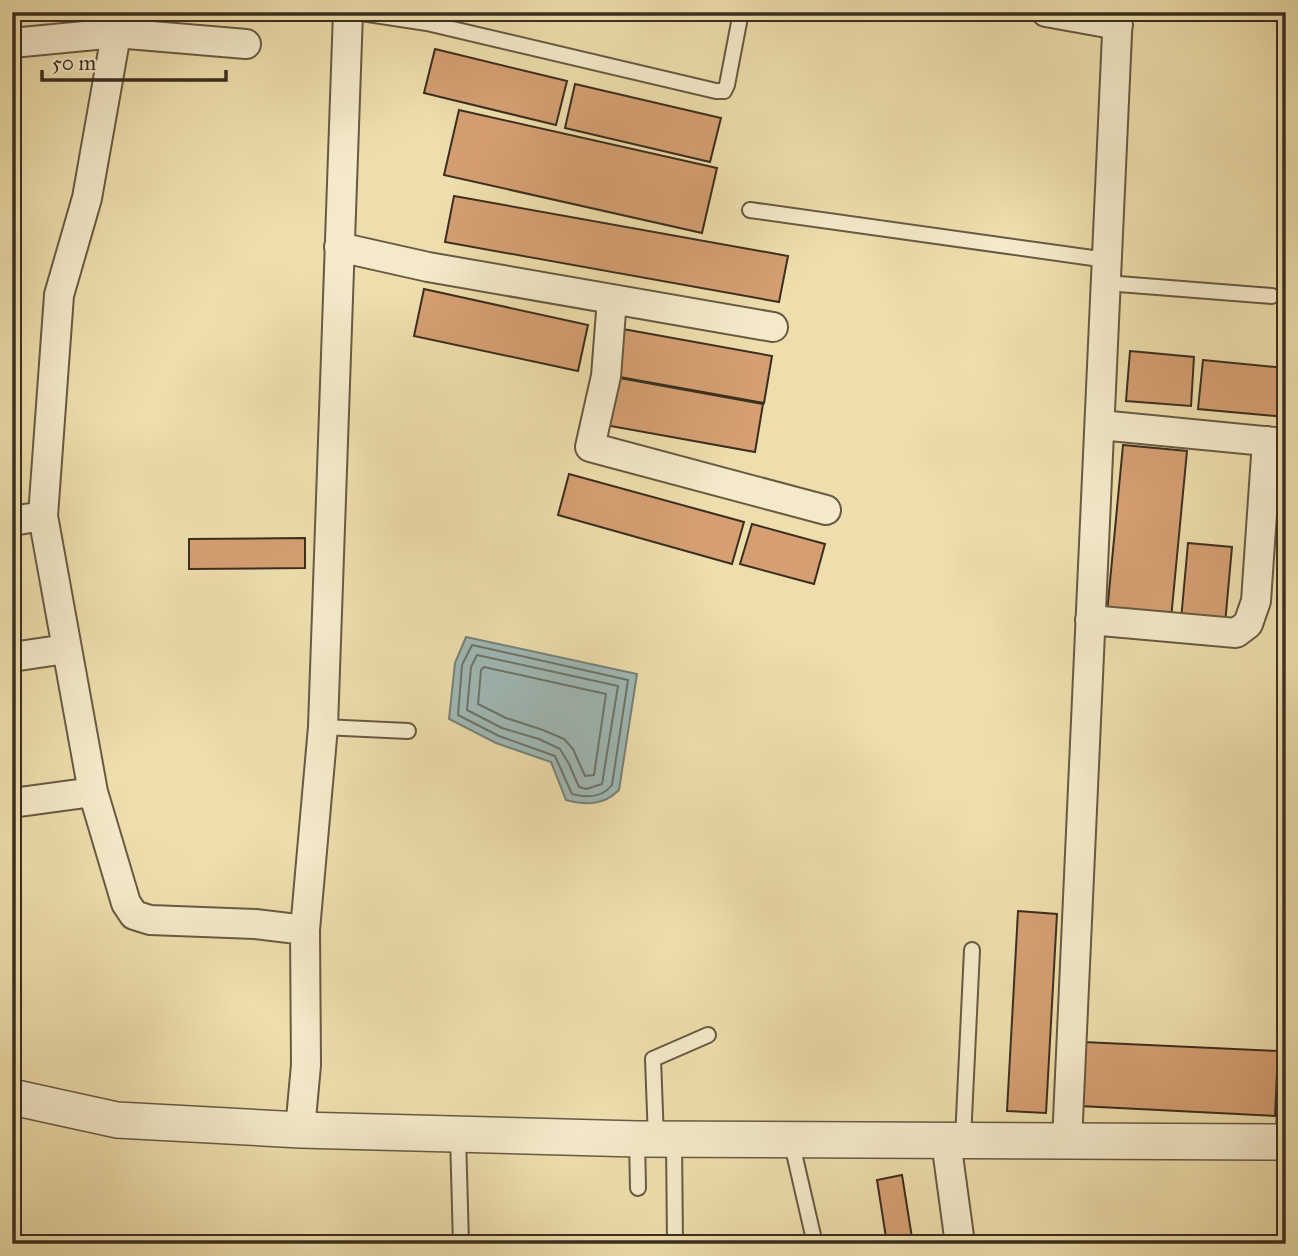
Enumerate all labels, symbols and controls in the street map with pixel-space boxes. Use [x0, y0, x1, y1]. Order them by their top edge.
scale bar [42, 38, 226, 82]
text: 50 m [52, 50, 97, 76]

